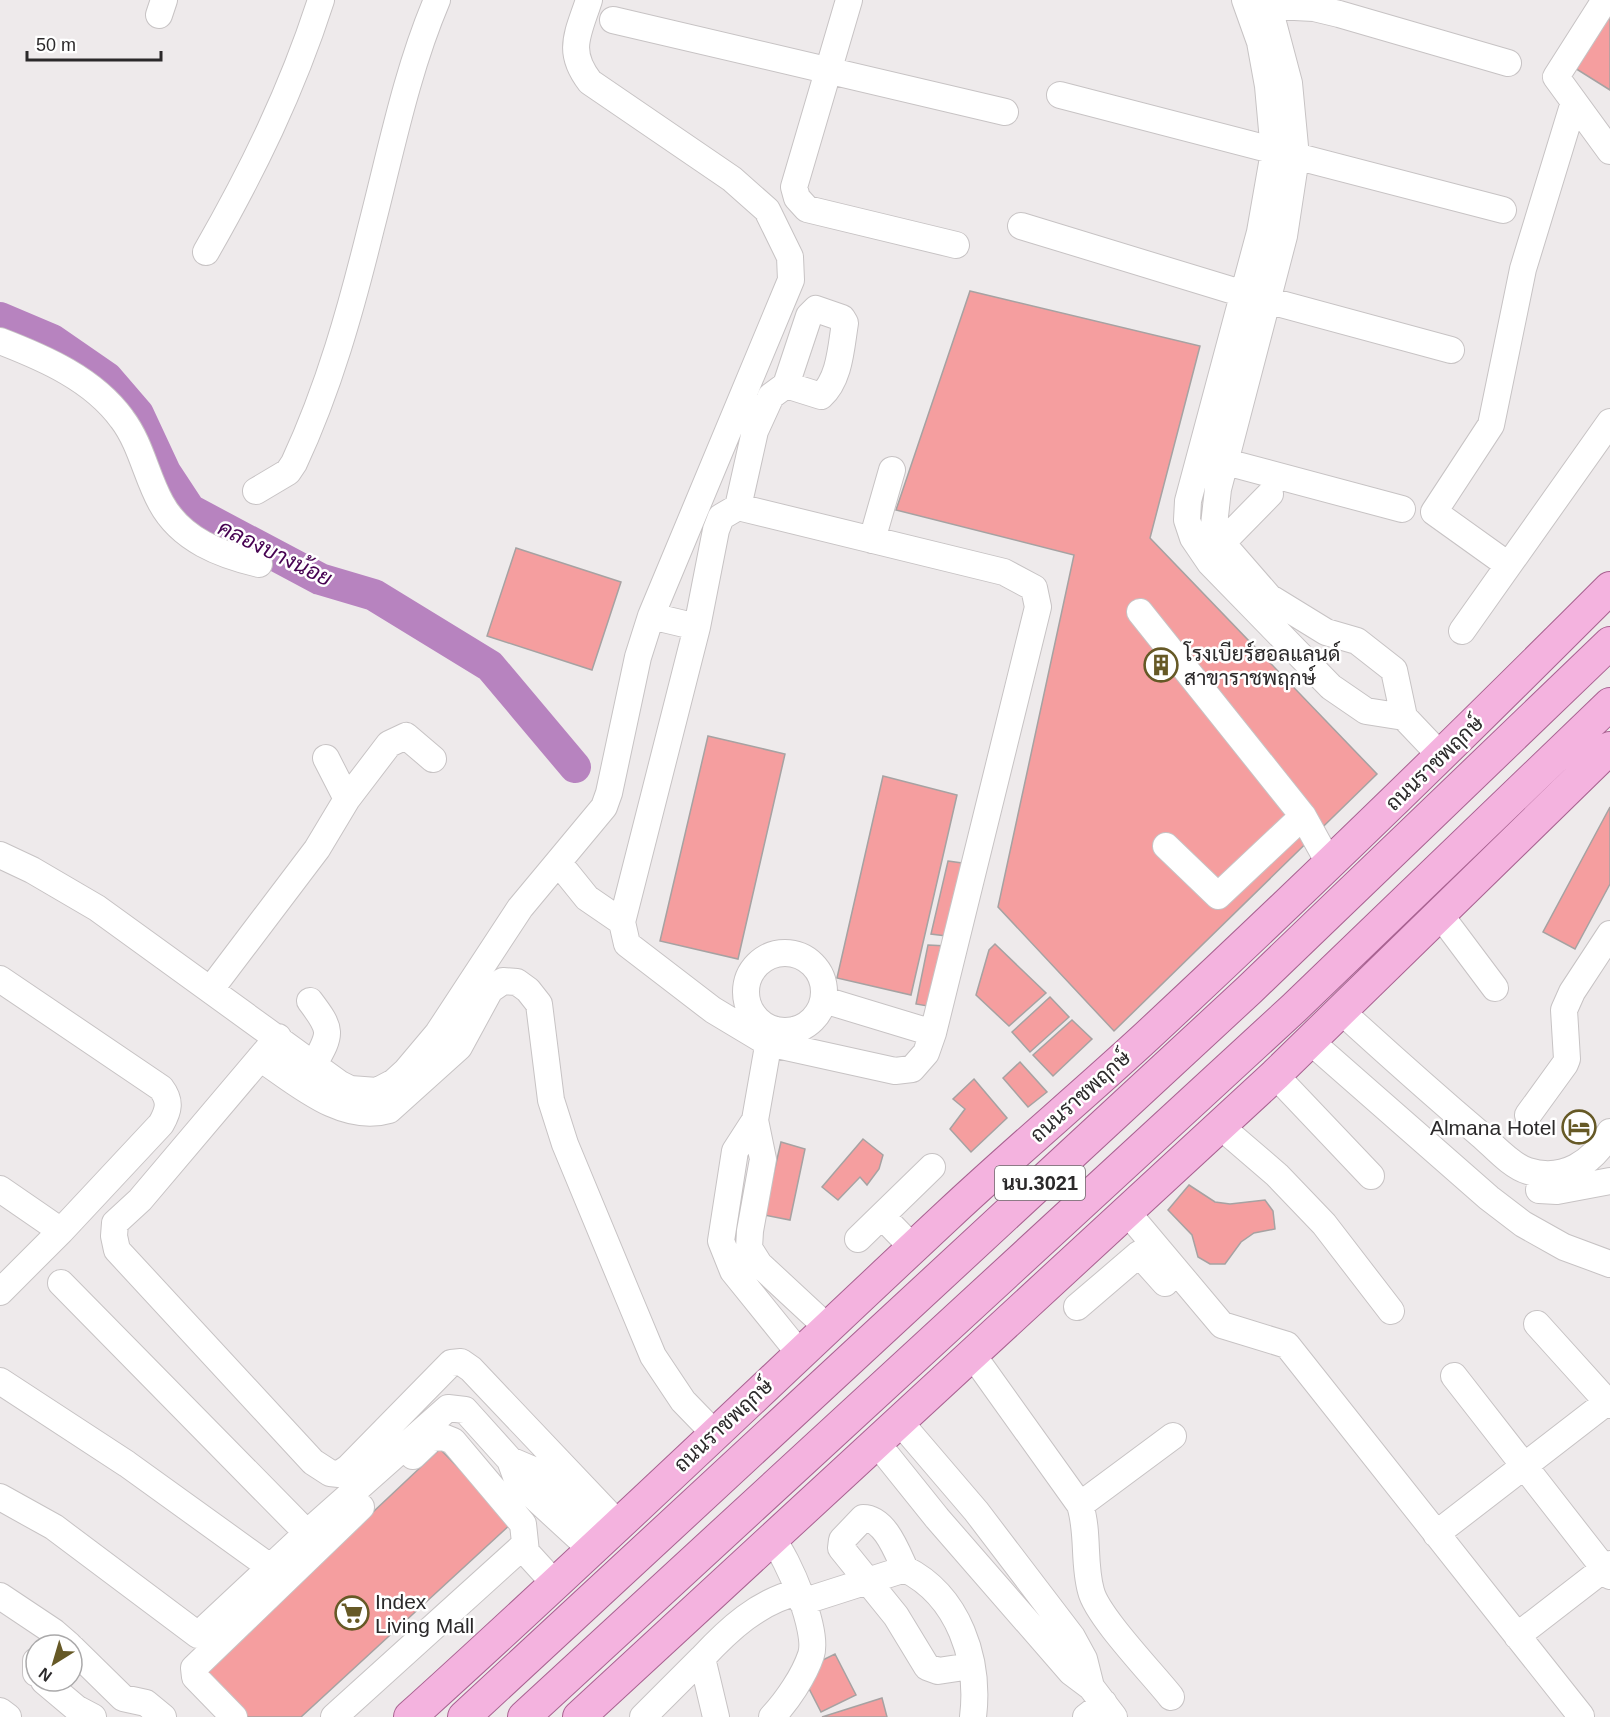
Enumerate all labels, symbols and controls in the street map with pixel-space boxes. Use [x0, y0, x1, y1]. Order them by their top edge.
scale bar [27, 24, 160, 62]
text: 50 m [36, 35, 76, 55]
water label: คลองบางน้อย [214, 514, 337, 591]
place label: โรงเบียร์ฮอลแลนด์ สาขาราชพฤกษ์ [1183, 640, 1340, 690]
building icon: โรงเบียร์ฮอลแลนด์ สาขาราชพฤกษ์ [1143, 647, 1179, 683]
street label: ถนนราชพฤกษ์ [1379, 709, 1488, 816]
street label: ถนนราชพฤกษ์ [1024, 1043, 1136, 1147]
hotel icon: Almana Hotel [1561, 1109, 1597, 1145]
place label: Almana Hotel [1430, 1116, 1556, 1139]
road number: นบ.3021 [995, 1166, 1085, 1200]
street label: ถนนราชพฤกษ์ [668, 1372, 778, 1477]
place label: Index Living Mall [375, 1590, 474, 1637]
supermarket icon: Index Living Mall [334, 1595, 370, 1631]
north arrow [24, 1633, 84, 1693]
text: N [36, 1664, 55, 1685]

